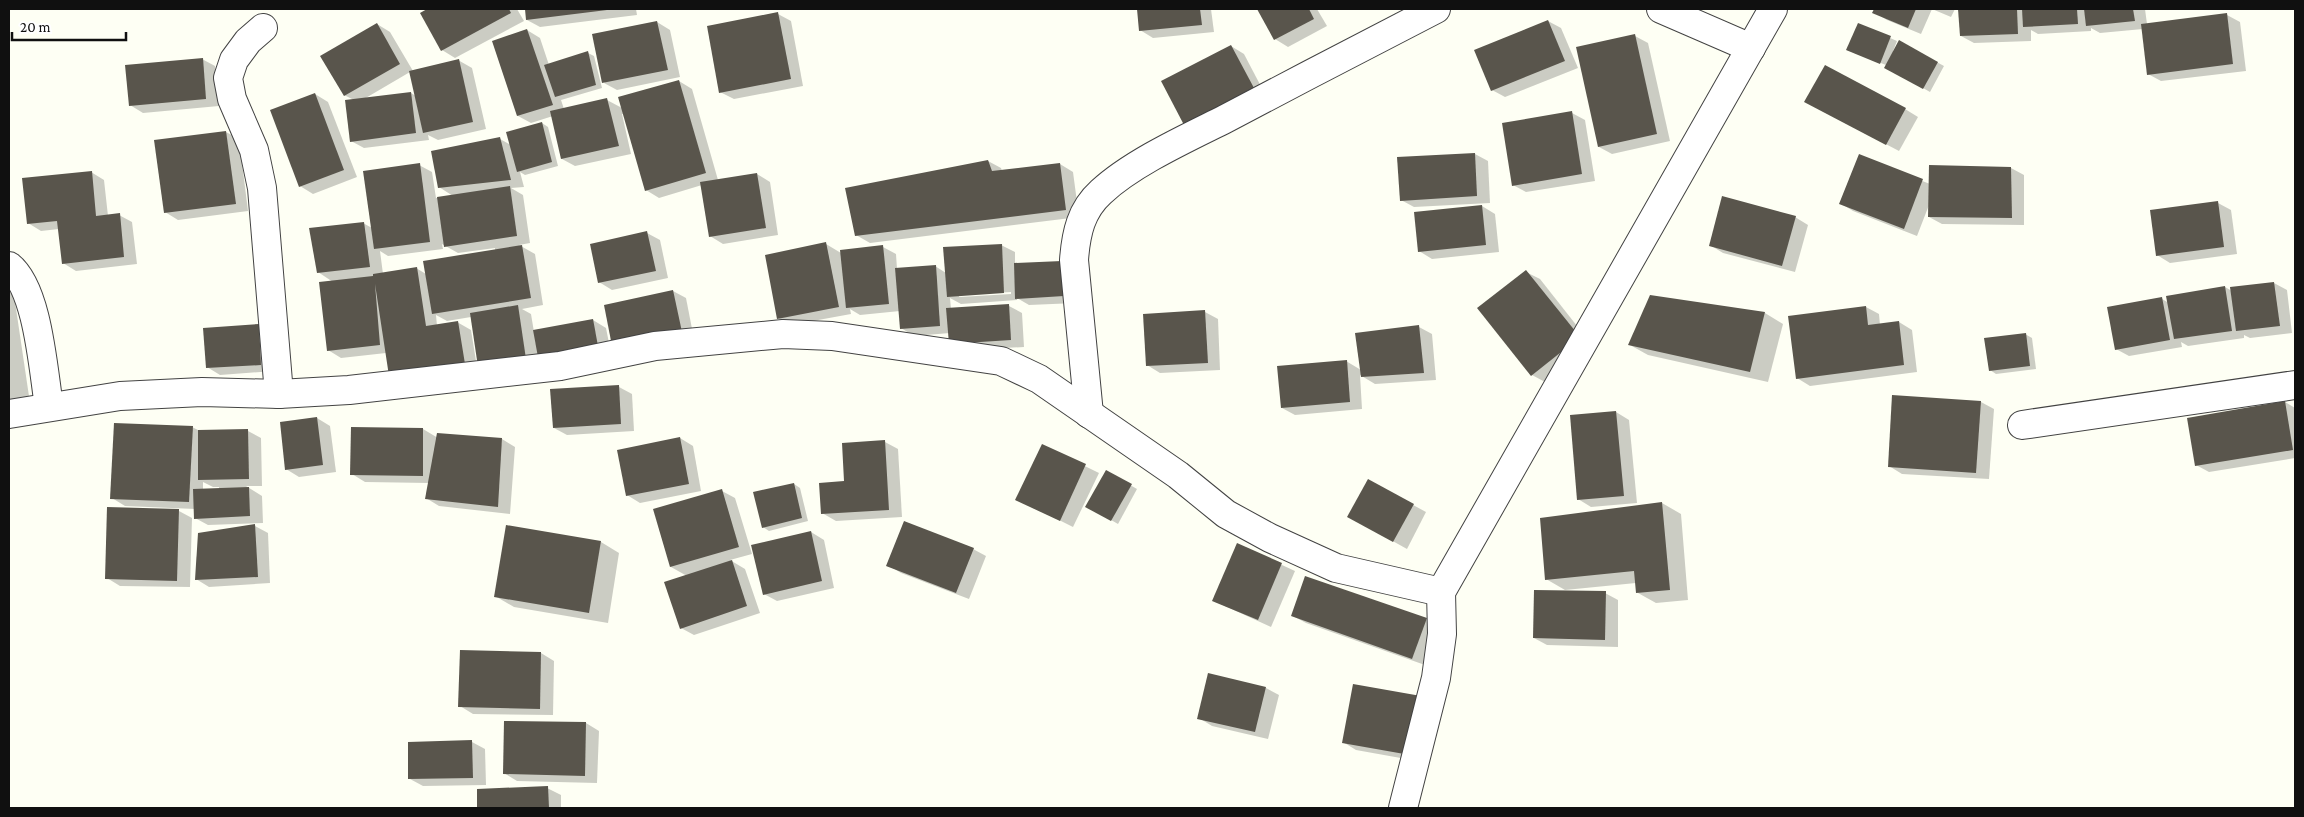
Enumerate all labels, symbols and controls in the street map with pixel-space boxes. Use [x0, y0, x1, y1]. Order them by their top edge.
scale bar [12, 10, 126, 42]
text: 20 m [20, 19, 51, 35]

